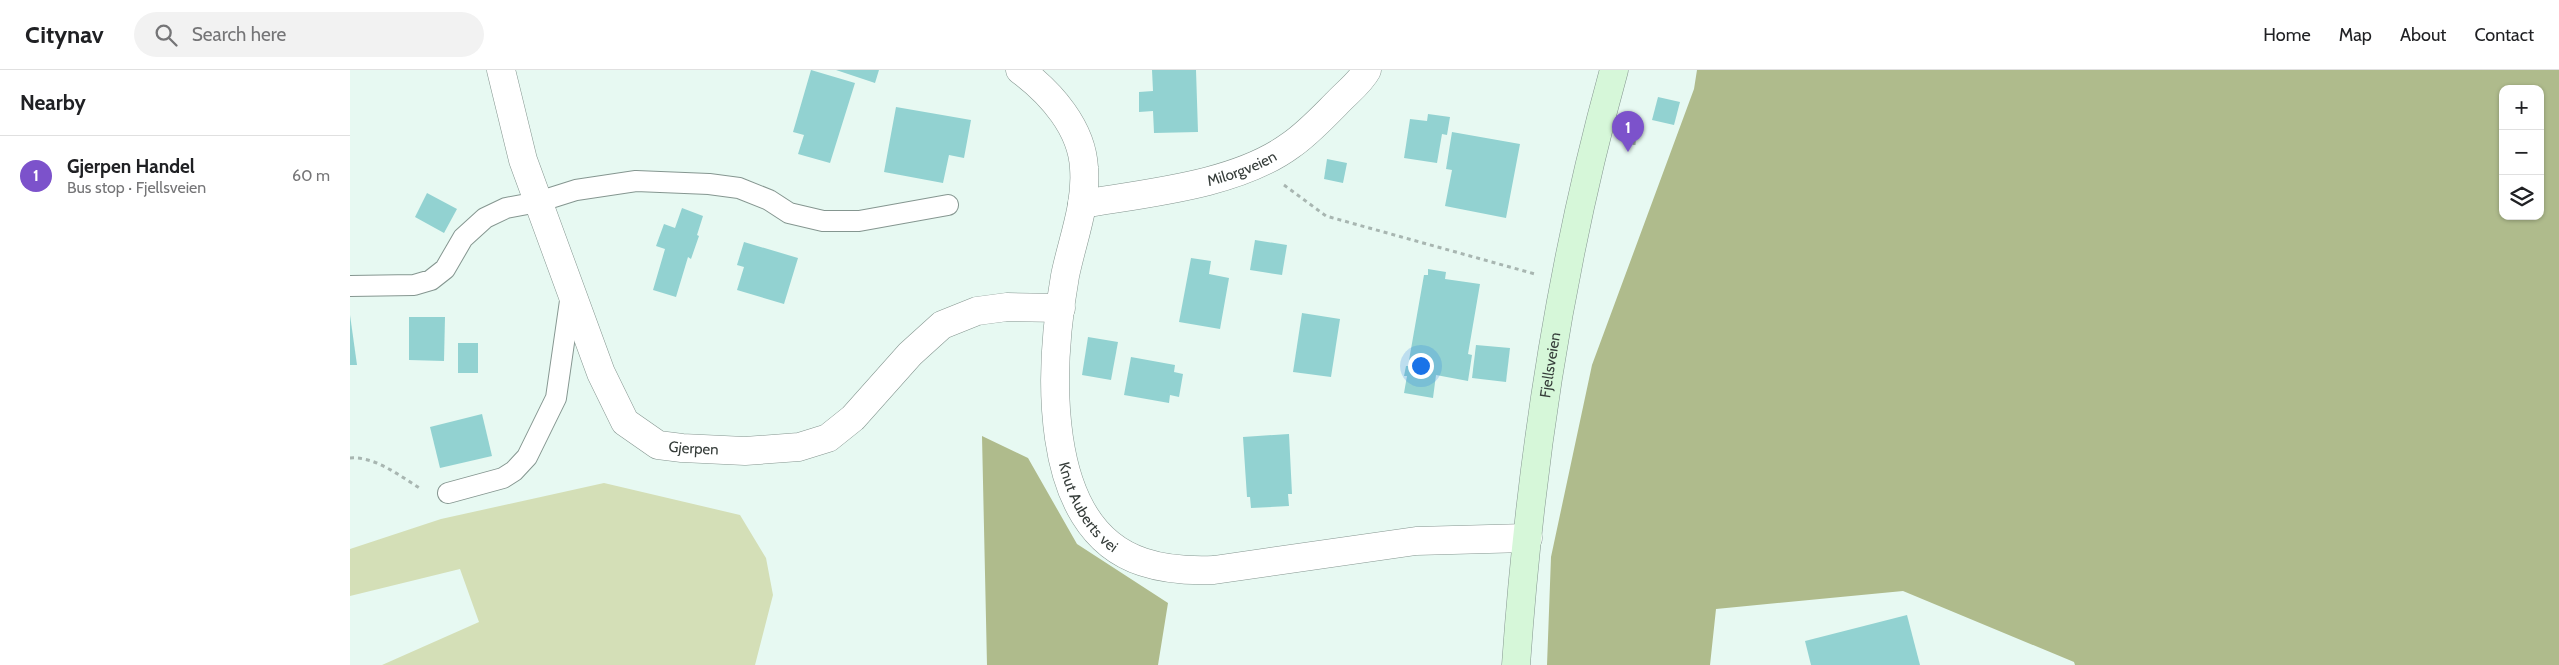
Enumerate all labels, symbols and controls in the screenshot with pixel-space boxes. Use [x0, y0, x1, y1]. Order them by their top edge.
search box [134, 12, 484, 57]
text: Citynav [25, 20, 104, 49]
icon: search [152, 21, 180, 49]
text: Search here [192, 23, 286, 46]
text: Home [2263, 24, 2311, 46]
text: Map [2339, 24, 2372, 46]
text: About [2400, 24, 2446, 46]
text: Contact [2474, 24, 2534, 46]
map controls [2499, 85, 2544, 220]
button: + [2499, 85, 2544, 130]
text: Nearby [20, 90, 86, 115]
pin: 1 [1612, 111, 1644, 152]
button: − [2499, 130, 2544, 175]
street label: Milorgveien [1205, 147, 1280, 190]
text: Gjerpen Handel [67, 155, 195, 178]
text: 1 [33, 166, 39, 185]
text: 60 m [292, 166, 330, 185]
button: layers [2499, 175, 2544, 220]
text: Bus stop · Fjellsveien [67, 178, 206, 197]
street label: Fjellsveien [1536, 331, 1564, 399]
your location [1408, 353, 1434, 379]
street label: Gjerpen [668, 437, 719, 459]
street label: Knut Auberts vei [1055, 460, 1121, 556]

